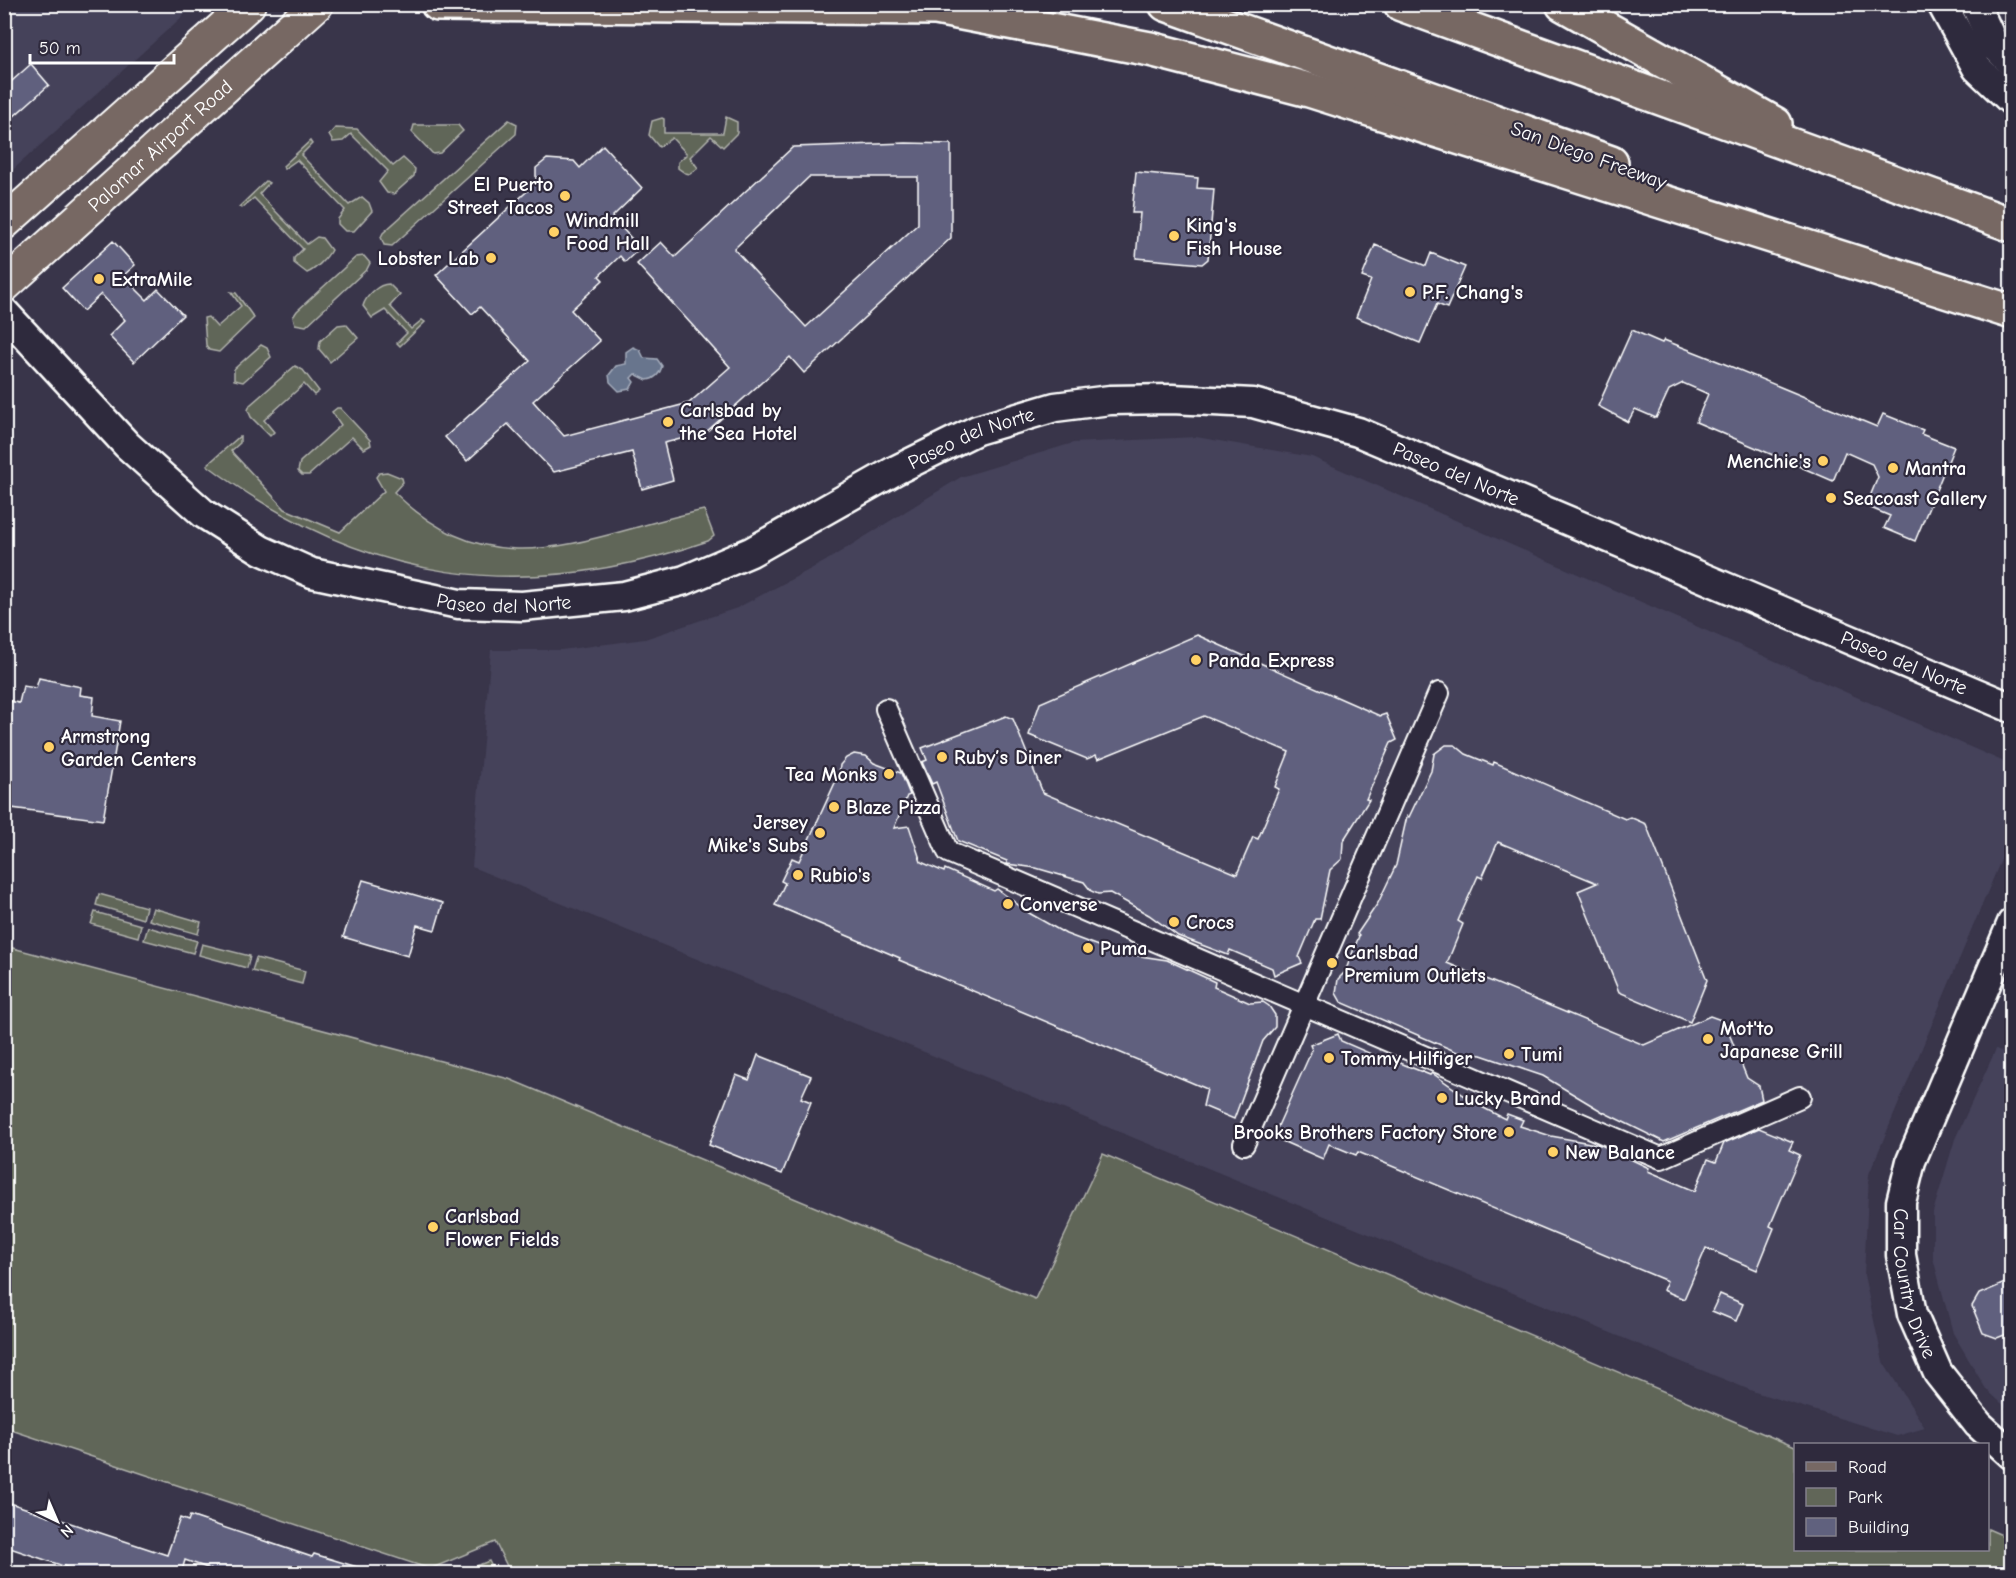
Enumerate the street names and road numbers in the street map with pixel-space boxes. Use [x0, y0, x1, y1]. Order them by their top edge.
street label: Palomar Airport Road [84, 75, 237, 217]
street label: San Diego Freeway [1508, 117, 1670, 194]
street label: Paseo del Norte [904, 403, 1037, 474]
street label: Paseo del Norte [1390, 437, 1523, 511]
street label: Paseo del Norte [434, 589, 572, 618]
street label: Paseo del Norte [1837, 626, 1971, 700]
street label: Car Country Drive [1889, 1208, 1941, 1362]

